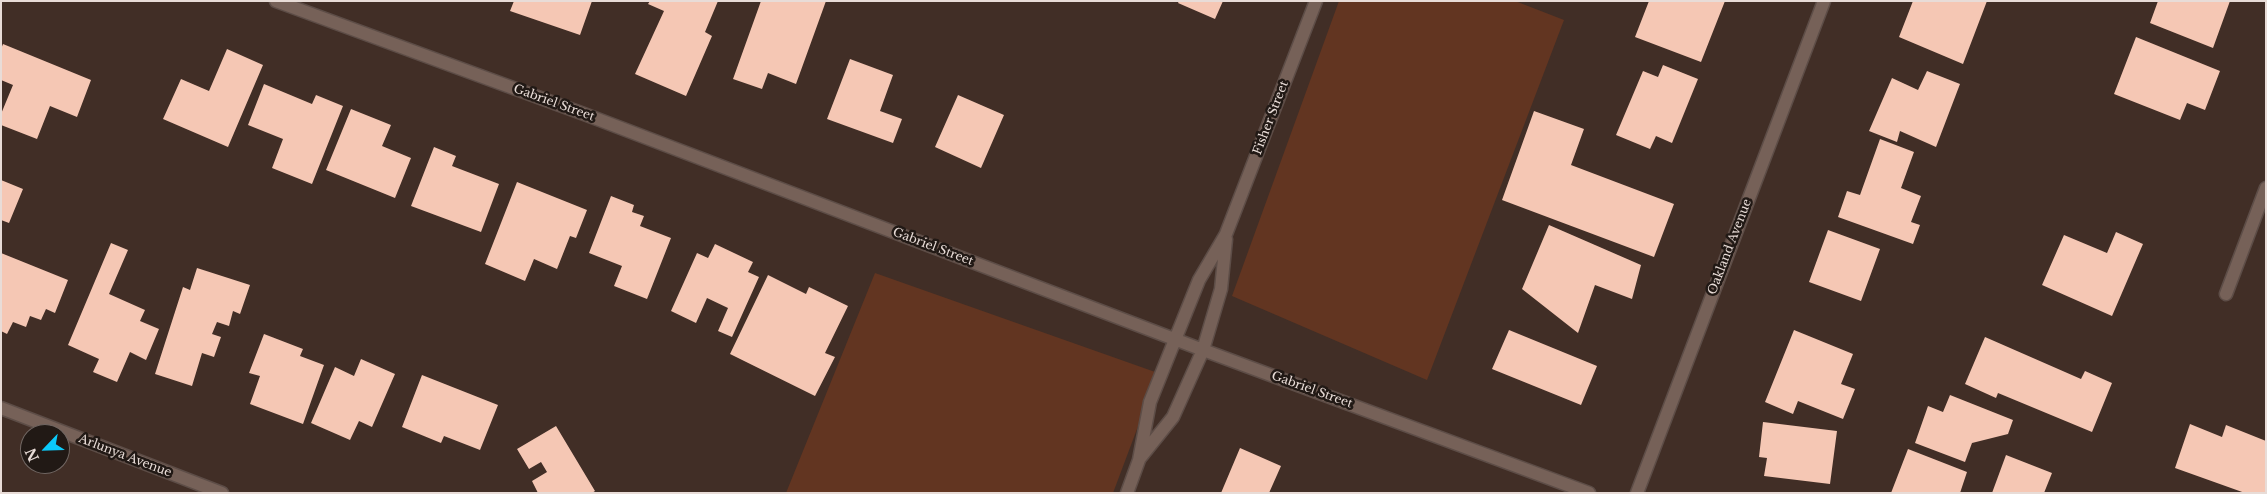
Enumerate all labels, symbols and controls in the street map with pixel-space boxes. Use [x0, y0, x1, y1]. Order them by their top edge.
street label: Fisher Street [1250, 79, 1292, 157]
street label: Gabriel Street [512, 82, 596, 124]
street label: Oakland Avenue [1705, 197, 1755, 297]
street label: Gabriel Street [891, 225, 975, 269]
street label: Gabriel Street [1270, 369, 1354, 411]
north arrow [20, 424, 70, 474]
street label: Arlunya Avenue [77, 432, 173, 480]
text: N [21, 445, 43, 464]

